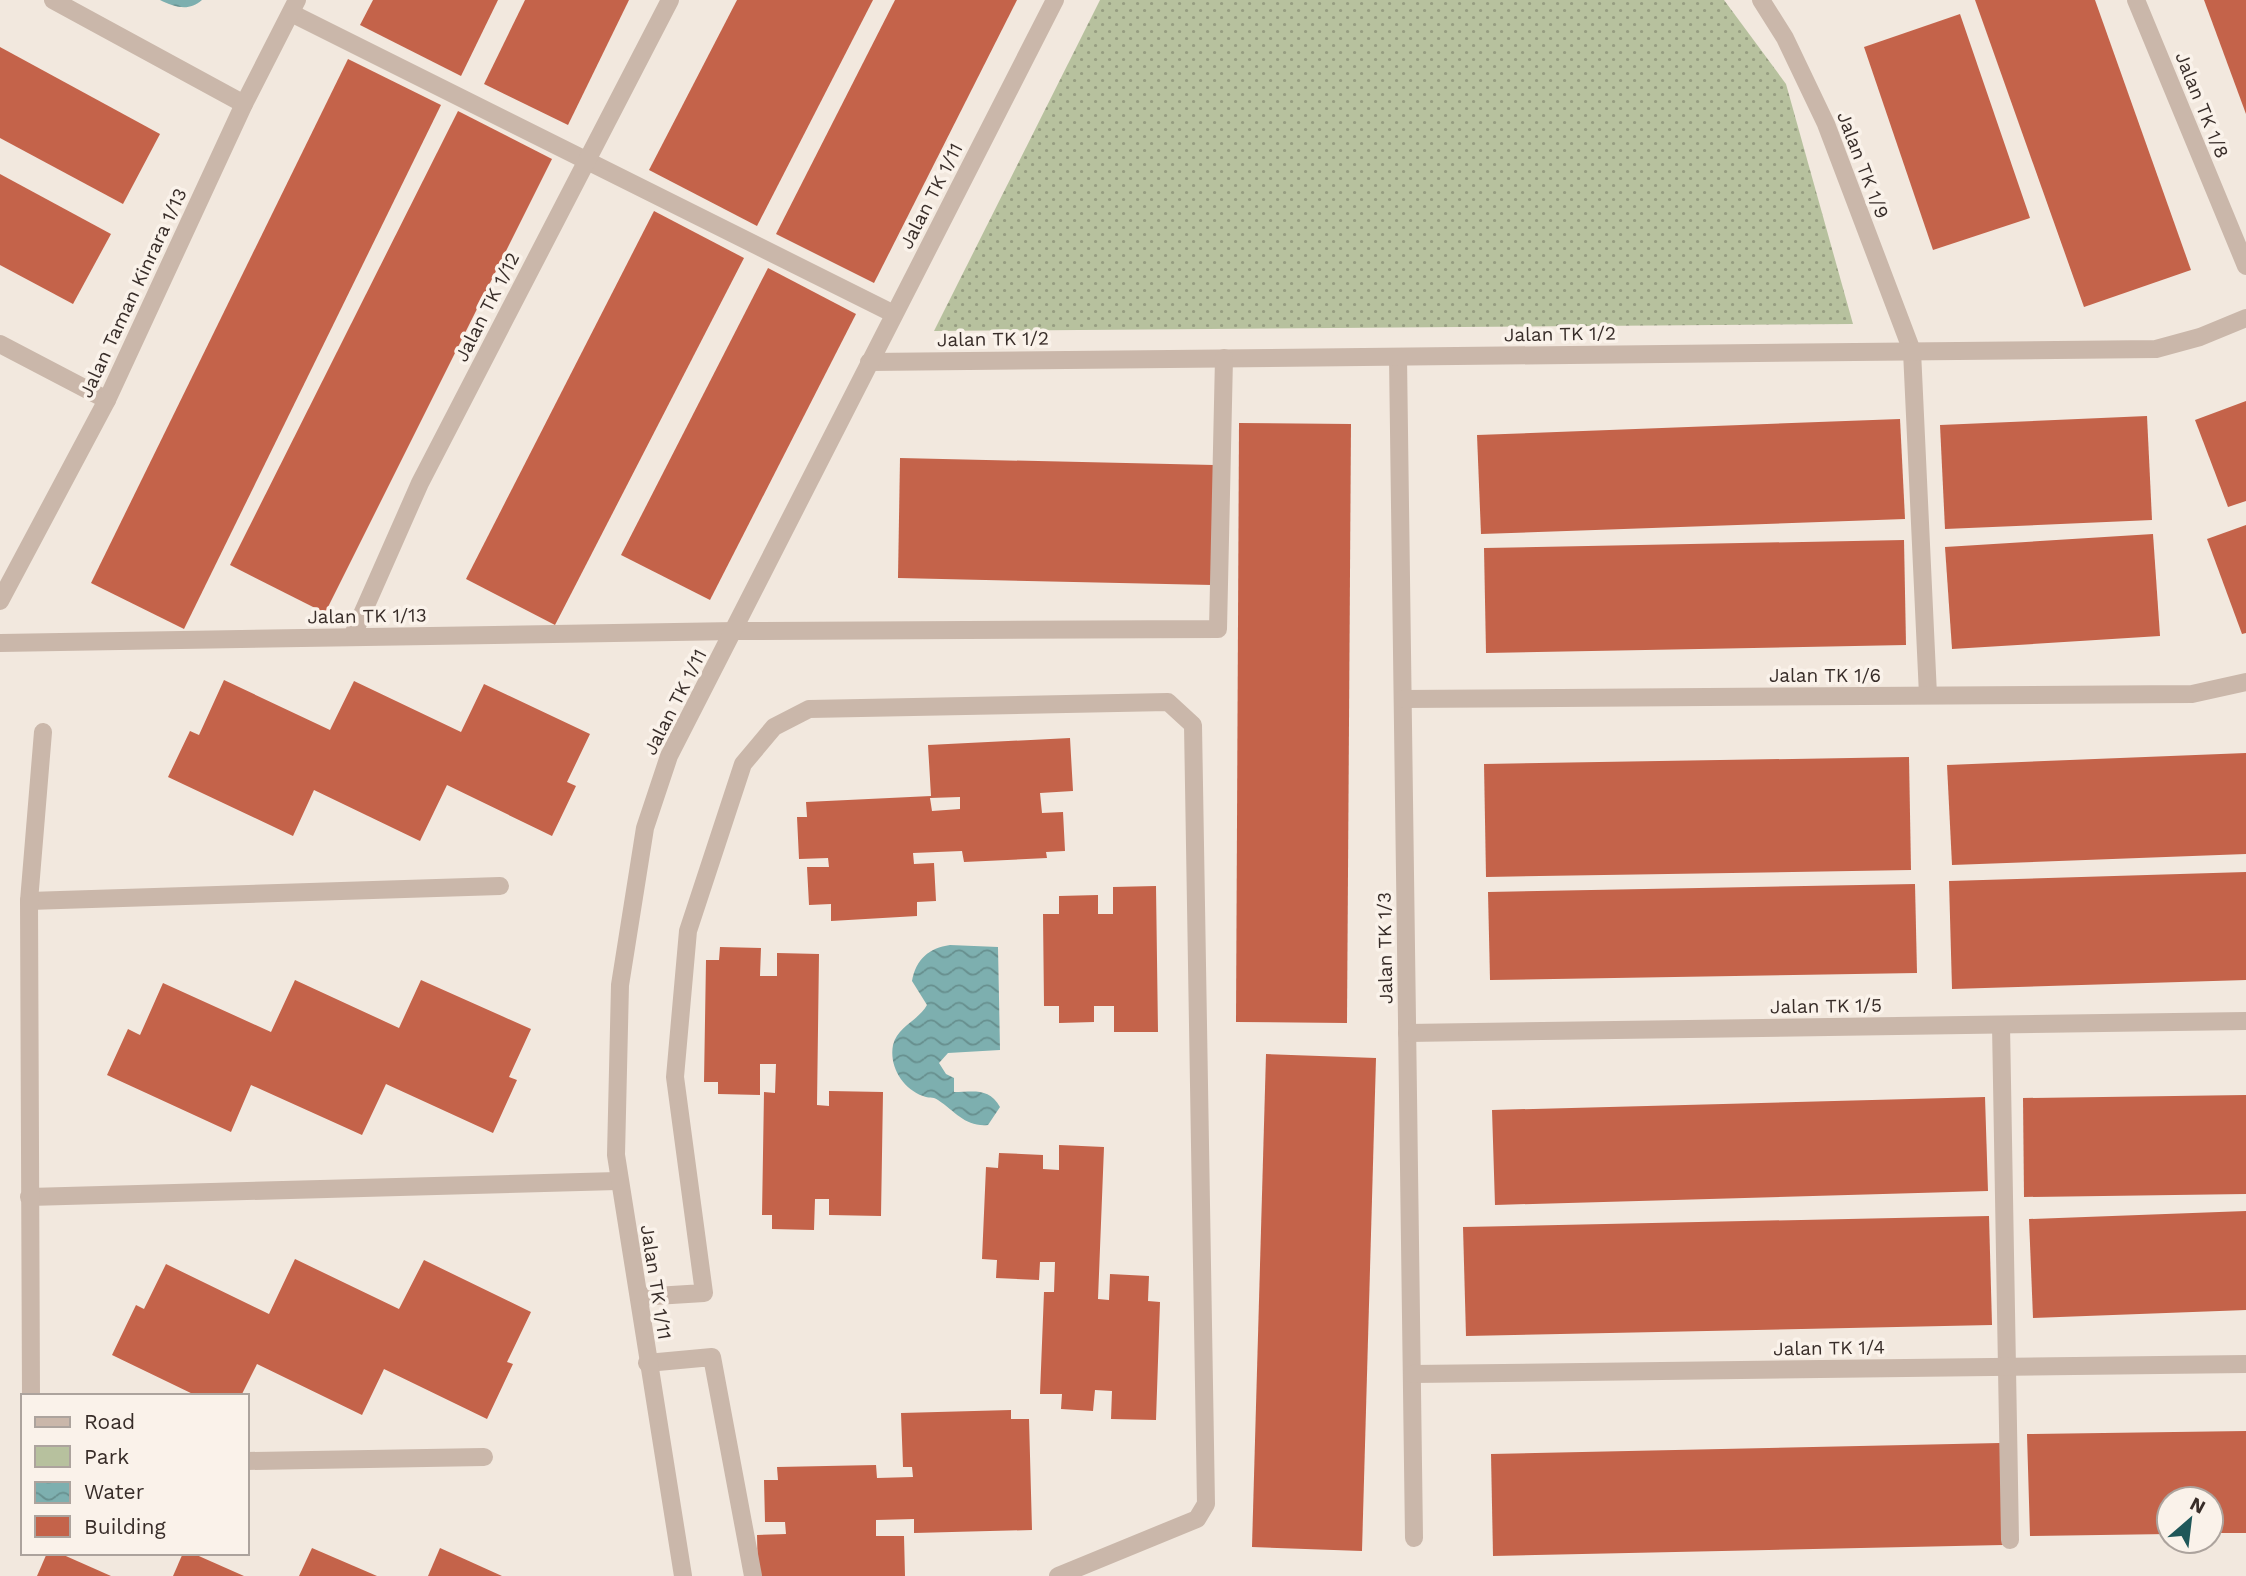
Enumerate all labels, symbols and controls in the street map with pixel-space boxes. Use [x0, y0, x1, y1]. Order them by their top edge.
street label: Jalan TK 1/8 [2170, 49, 2234, 161]
street label: Jalan TK 1/9 [1832, 108, 1894, 222]
street label: Jalan TK 1/11 [894, 139, 968, 253]
street label: Jalan Taman Kinrara 1/13 [74, 185, 192, 401]
street label: Jalan TK 1/12 [450, 249, 524, 365]
street label: Jalan TK 1/2 [1504, 322, 1616, 346]
street label: Jalan TK 1/2 [937, 327, 1049, 351]
street label: Jalan TK 1/13 [307, 603, 427, 629]
street label: Jalan TK 1/11 [638, 645, 712, 759]
street label: Jalan TK 1/6 [1769, 664, 1881, 687]
street label: Jalan TK 1/3 [1373, 892, 1397, 1004]
street label: Jalan TK 1/5 [1770, 994, 1882, 1018]
street label: Jalan TK 1/11 [636, 1223, 676, 1341]
street label: Jalan TK 1/4 [1773, 1336, 1885, 1360]
legend [21, 1394, 248, 1555]
text: Road [84, 1409, 135, 1434]
text: Park [84, 1444, 129, 1469]
text: Water [84, 1479, 145, 1504]
north arrow [2155, 1485, 2225, 1555]
text: N [2186, 1492, 2209, 1519]
text: Building [84, 1514, 166, 1539]

